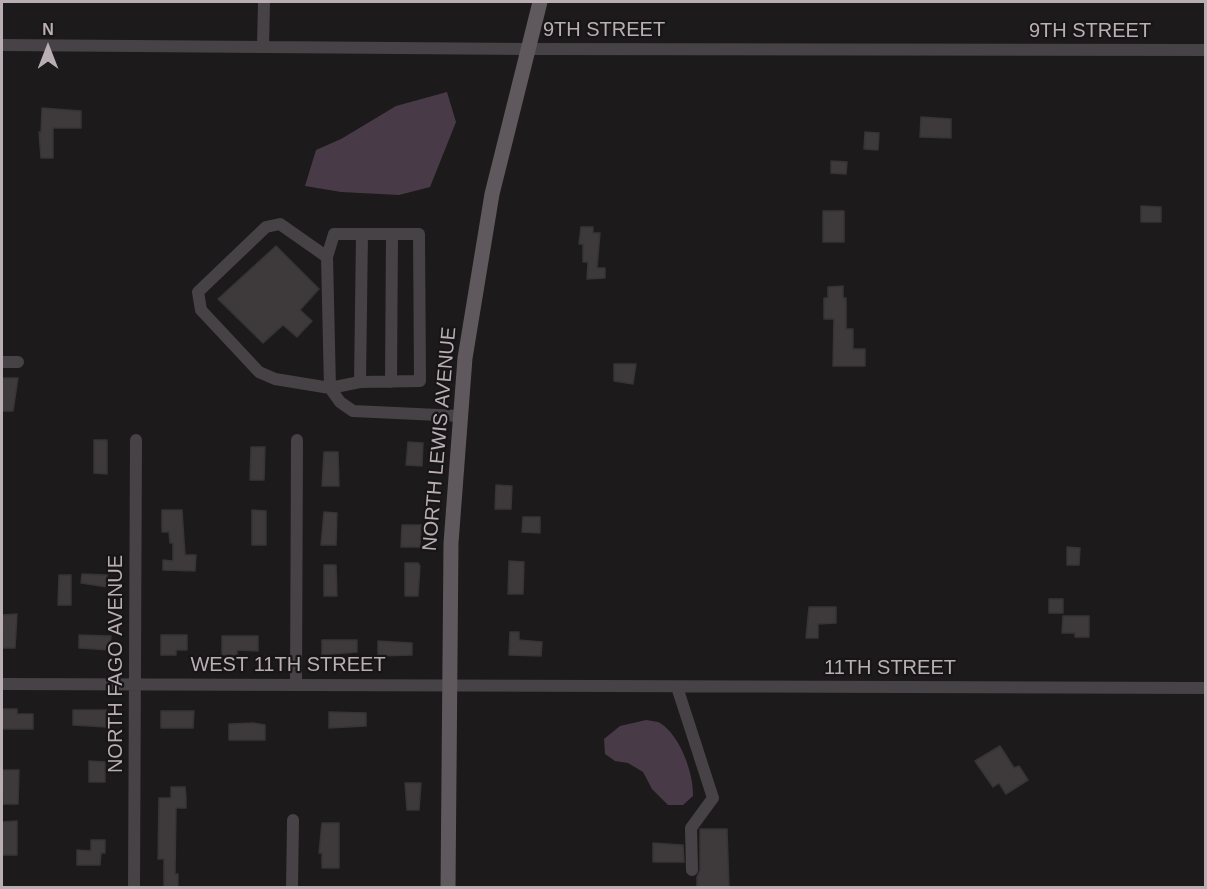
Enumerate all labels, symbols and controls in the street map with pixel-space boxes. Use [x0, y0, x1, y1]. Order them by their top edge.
north arrow [18, 18, 78, 78]
street label: 9TH STREET [543, 18, 665, 42]
street label: 9TH STREET [1029, 19, 1151, 43]
text: N [42, 21, 54, 38]
street label: NORTH LEWIS AVENUE [418, 326, 462, 552]
street label: NORTH FAGO AVENUE [104, 555, 128, 773]
street label: WEST 11TH STREET [190, 653, 386, 677]
street label: 11TH STREET [824, 656, 956, 680]

